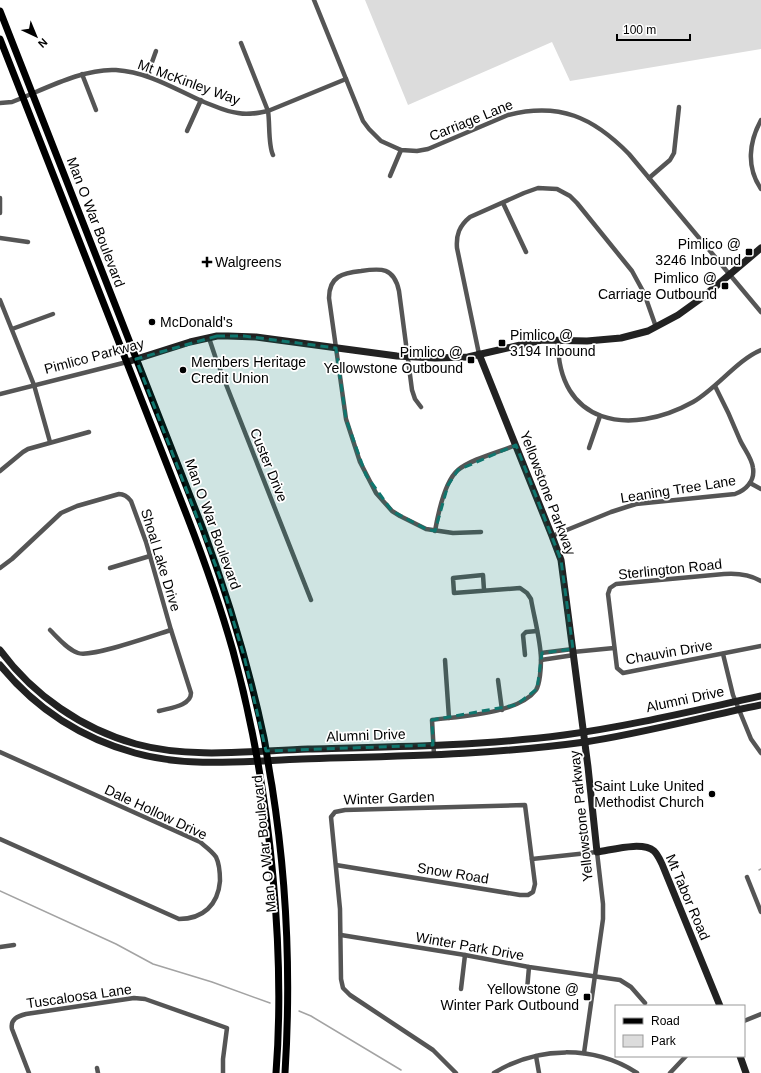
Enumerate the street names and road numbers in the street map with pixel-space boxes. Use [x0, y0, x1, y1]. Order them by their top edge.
street label: Mt McKinley Way [136, 56, 242, 108]
street label: Carriage Lane [427, 96, 515, 144]
street label: Man O War Boulevard [64, 155, 128, 289]
street label: Pimlico Parkway [42, 335, 146, 377]
street label: Custer Drive [247, 426, 291, 504]
street label: Yellowstone Parkway [517, 429, 579, 557]
street label: Man O War Boulevard [182, 456, 244, 592]
street label: Leaning Tree Lane [619, 472, 737, 506]
street label: Shoal Lake Drive [138, 507, 184, 614]
street label: Sterlington Road [617, 556, 723, 582]
street label: Chauvin Drive [624, 636, 714, 668]
street label: Alumni Drive [645, 683, 726, 715]
street label: Alumni Drive [326, 726, 406, 744]
street label: Yellowstone Parkway [566, 750, 596, 882]
street label: Man O War Boulevard [249, 775, 279, 913]
street label: Dale Hollow Drive [102, 781, 210, 843]
street label: Winter Garden [343, 788, 435, 808]
street label: Mt Tabor Road [663, 852, 713, 942]
street label: Snow Road [416, 859, 490, 887]
street label: Winter Park Drive [415, 929, 526, 963]
street label: Tuscaloosa Lane [25, 981, 133, 1011]

